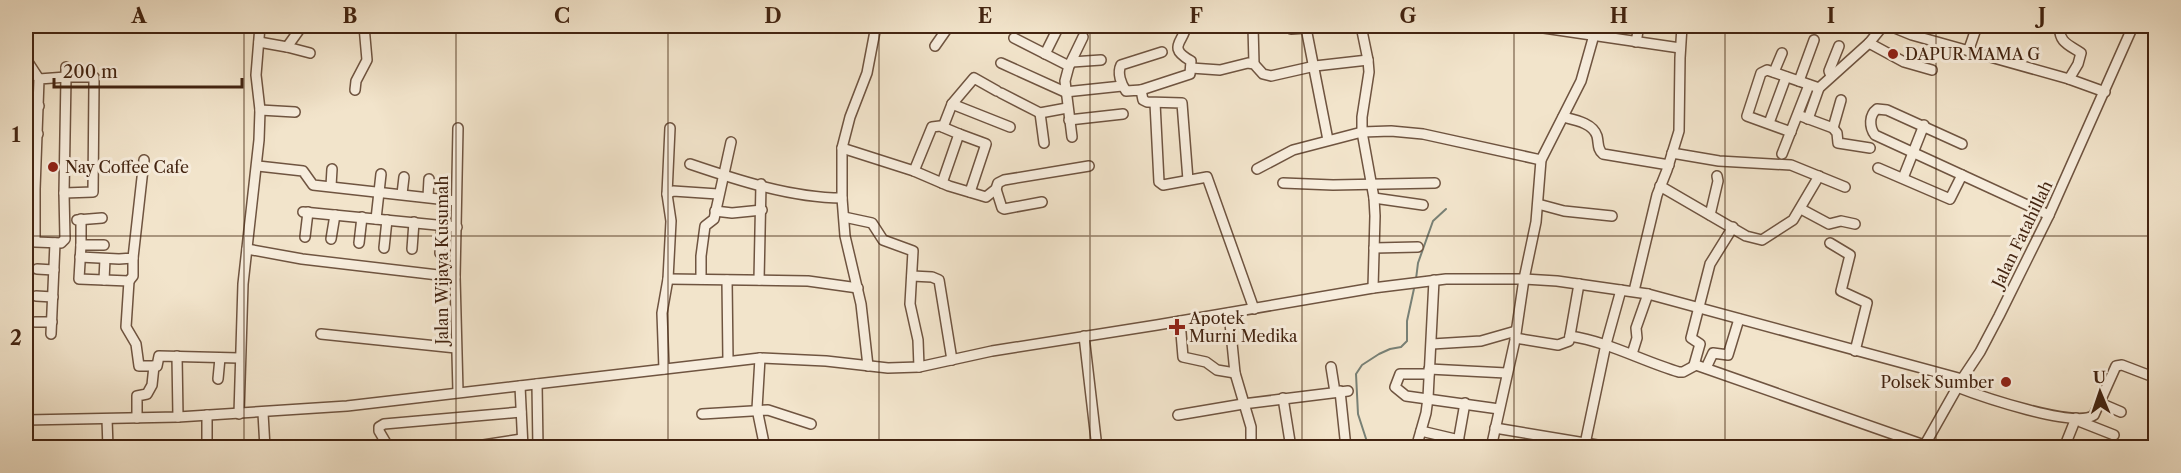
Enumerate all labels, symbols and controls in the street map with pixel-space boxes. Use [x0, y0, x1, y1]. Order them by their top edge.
text: A [130, 4, 147, 28]
text: B [343, 4, 358, 28]
text: C [554, 4, 570, 28]
text: D [764, 4, 782, 28]
text: E [978, 4, 992, 28]
text: F [1189, 4, 1203, 28]
text: G [1400, 4, 1417, 28]
text: H [1610, 4, 1628, 28]
text: I [1827, 4, 1835, 28]
text: J [2034, 4, 2046, 28]
place label: DAPUR MAMA G [1905, 44, 2040, 64]
marker: DAPUR MAMA G [1886, 47, 1900, 61]
scale bar [54, 51, 242, 89]
text: 200 m [63, 61, 118, 83]
text: 1 [12, 123, 21, 147]
place label: Nay Coffee Cafe [65, 157, 189, 177]
marker: Nay Coffee Cafe [46, 160, 60, 174]
street label: Jalan Wijaya Kusumah [432, 175, 452, 348]
street label: Jalan Fatahillah [1986, 177, 2057, 293]
place label: Apotek Murni Medika [1188, 308, 1298, 346]
marker: Apotek Murni Medika [1170, 320, 1184, 334]
text: 2 [10, 326, 22, 350]
north arrow [2070, 362, 2130, 422]
text: U [2093, 367, 2106, 387]
place label: Polsek Sumber [1880, 372, 1994, 392]
marker: Polsek Sumber [1999, 375, 2013, 389]

